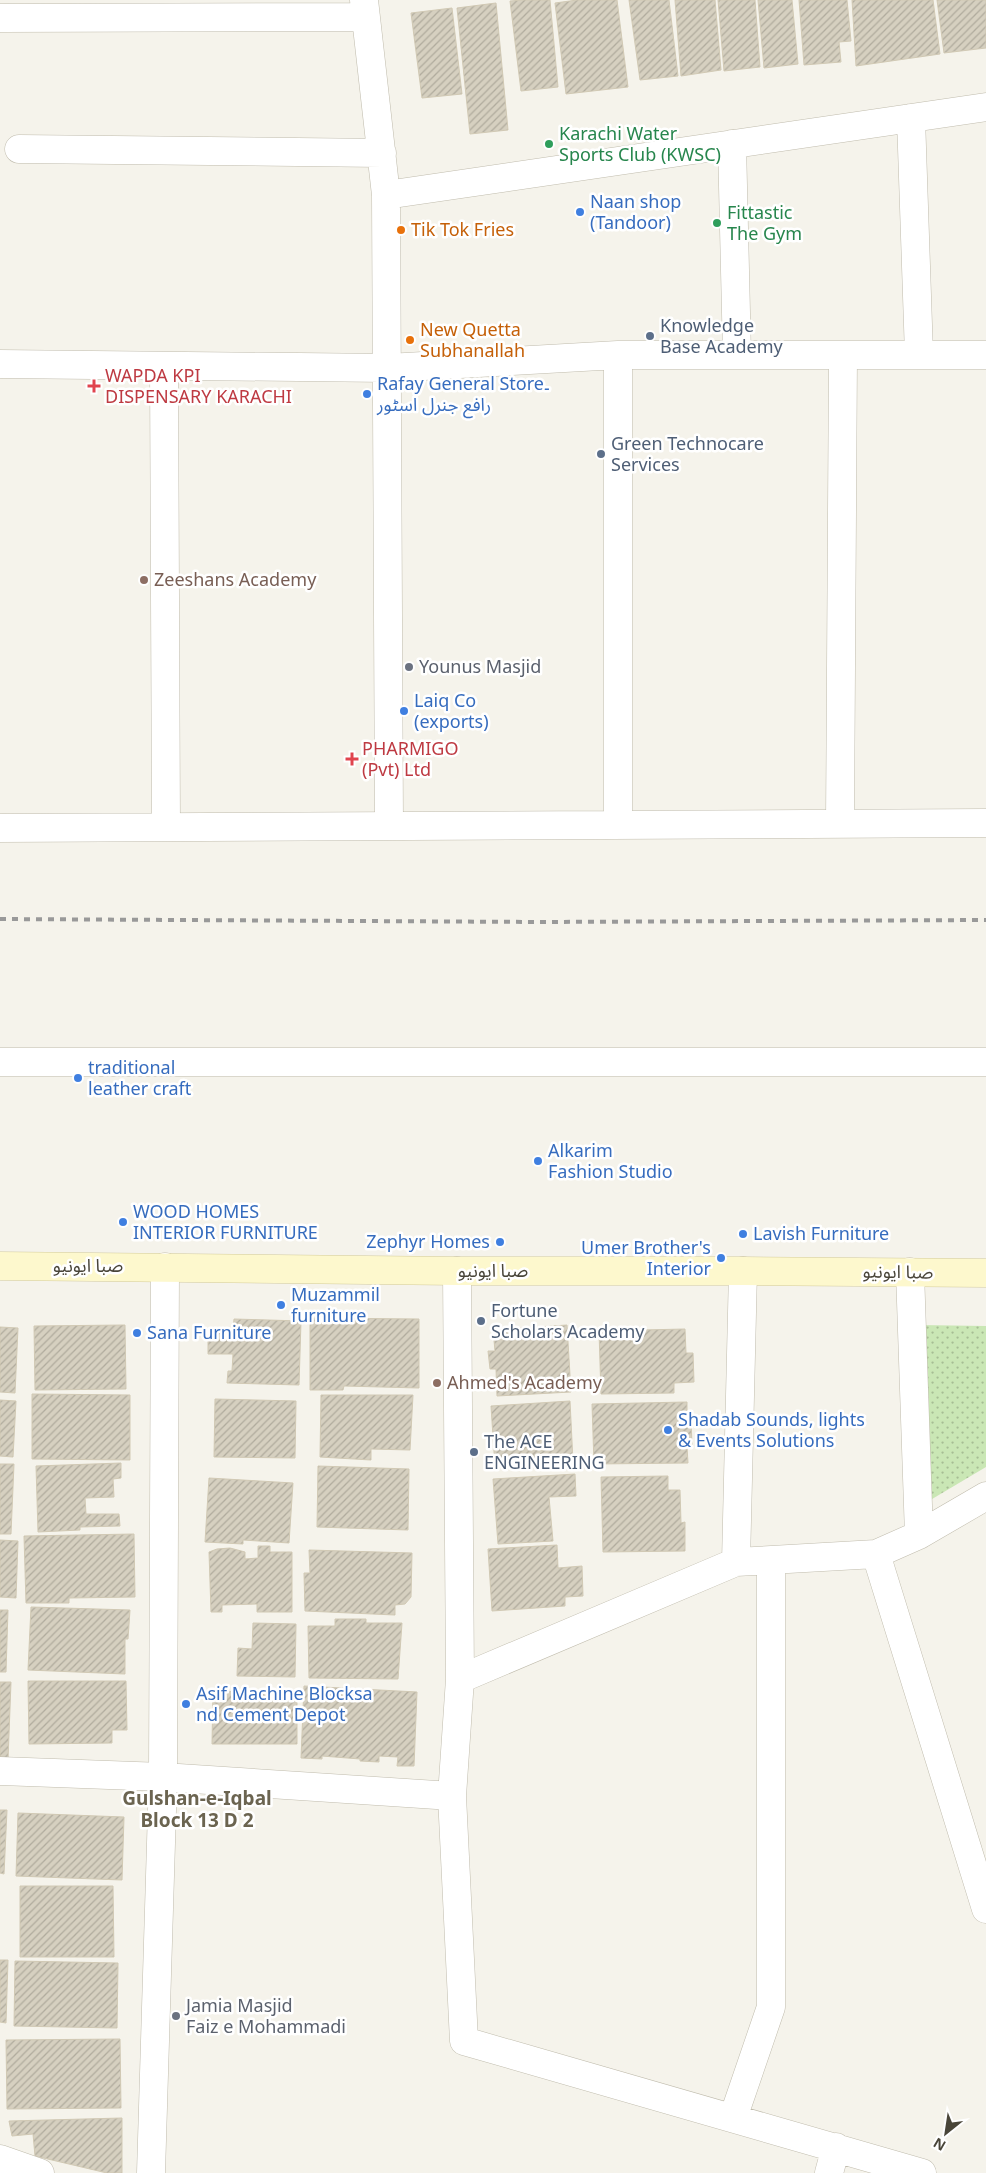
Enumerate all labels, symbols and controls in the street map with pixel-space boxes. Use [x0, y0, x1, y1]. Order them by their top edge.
place label: Karachi Water Sports Club (KWSC) [559, 121, 721, 166]
marker: Karachi Water Sports Club (KWSC) [543, 138, 555, 150]
place label: Naan shop (Tandoor) [590, 189, 681, 234]
place label: Fittastic The Gym [727, 200, 802, 245]
marker: Naan shop (Tandoor) [574, 206, 586, 218]
place label: Tik Tok Fries [411, 217, 514, 241]
marker: Fittastic The Gym [711, 217, 723, 229]
marker: Tik Tok Fries [395, 224, 407, 236]
place label: Knowledge Base Academy [660, 313, 784, 358]
place label: New Quetta Subhanallah [420, 317, 525, 362]
marker: Knowledge Base Academy [644, 330, 656, 342]
marker: New Quetta Subhanallah [404, 334, 416, 346]
place label: WAPDA KPI DISPENSARY KARACHI [105, 363, 292, 408]
place label: Rafay General Store۔ رافع جنرل اسٹور [376, 371, 550, 419]
marker: WAPDA KPI DISPENSARY KARACHI [87, 379, 101, 393]
marker: Rafay General Store۔ رافع جنرل اسٹور [361, 388, 373, 400]
place label: Green Technocare Services [611, 431, 764, 476]
marker: Green Technocare Services [595, 448, 607, 460]
place label: Zeeshans Academy [154, 567, 317, 591]
marker: Zeeshans Academy [138, 574, 150, 586]
place label: Younus Masjid [419, 654, 541, 678]
marker: Younus Masjid [403, 661, 415, 673]
place label: Laiq Co (exports) [414, 688, 489, 733]
marker: Laiq Co (exports) [398, 705, 410, 717]
place label: PHARMIGO (Pvt) Ltd [362, 736, 459, 781]
marker: PHARMIGO (Pvt) Ltd [346, 753, 358, 765]
place label: traditional leather craft [88, 1055, 192, 1100]
marker: traditional leather craft [72, 1072, 84, 1084]
place label: Alkarim Fashion Studio [548, 1138, 673, 1183]
marker: Alkarim Fashion Studio [532, 1155, 544, 1167]
place label: WOOD HOMES INTERIOR FURNITURE [133, 1199, 318, 1244]
marker: WOOD HOMES INTERIOR FURNITURE [117, 1216, 129, 1228]
place label: Lavish Furniture [753, 1221, 889, 1245]
marker: Lavish Furniture [737, 1228, 749, 1240]
place label: Zephyr Homes [366, 1229, 490, 1253]
place label: Umer Brother's Interior [581, 1235, 712, 1280]
marker: Zephyr Homes [494, 1236, 506, 1248]
marker: Umer Brother's Interior [715, 1252, 727, 1264]
street label: صبا ایونیو [53, 1253, 123, 1277]
street label: صبا ایونیو [458, 1258, 528, 1282]
street label: صبا ایونیو [863, 1258, 934, 1284]
place label: Muzammil furniture [291, 1282, 380, 1327]
place label: Fortune Scholars Academy [491, 1298, 645, 1343]
marker: Muzammil furniture [275, 1299, 287, 1311]
marker: Fortune Scholars Academy [475, 1315, 487, 1327]
place label: Sana Furniture [147, 1320, 271, 1344]
marker: Sana Furniture [131, 1327, 143, 1339]
place label: Ahmed's Academy [447, 1370, 603, 1394]
marker: Ahmed's Academy [431, 1377, 443, 1389]
place label: Shadab Sounds, lights & Events Solutions [678, 1407, 865, 1452]
marker: Shadab Sounds, lights & Events Solutions [662, 1424, 674, 1436]
place label: The ACE ENGINEERING [484, 1429, 605, 1474]
marker: The ACE ENGINEERING [468, 1446, 480, 1458]
place label: Asif Machine Blocksa nd Cement Depot [196, 1681, 373, 1726]
marker: Asif Machine Blocksa nd Cement Depot [180, 1698, 192, 1710]
district label: Gulshan-e-Iqbal Block 13 D 2 [122, 1785, 272, 1833]
place label: Jamia Masjid Faiz e Mohammadi [184, 1993, 346, 2038]
marker: Jamia Masjid Faiz e Mohammadi [170, 2010, 182, 2022]
north arrow [921, 2108, 971, 2158]
text: N [930, 2134, 949, 2156]

